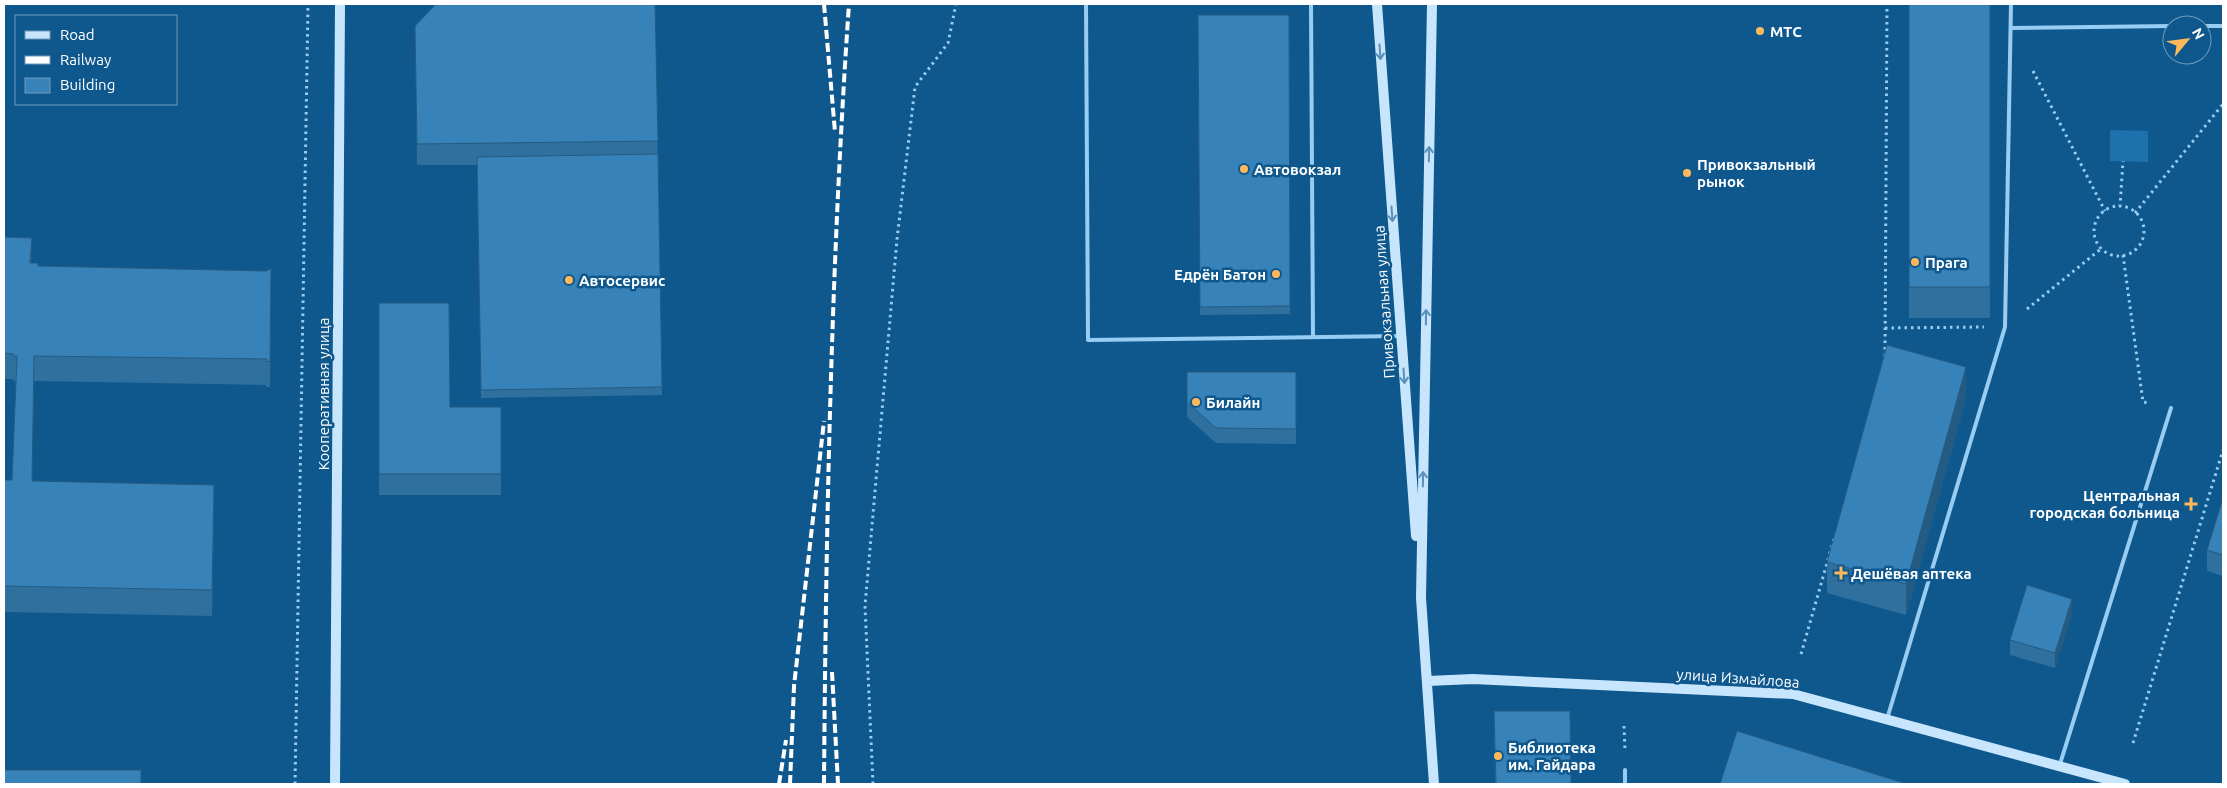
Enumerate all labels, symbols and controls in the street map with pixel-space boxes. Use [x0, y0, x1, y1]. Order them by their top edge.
legend [15, 15, 178, 105]
north arrow [2162, 15, 2212, 65]
place label: МТС [1770, 23, 1802, 40]
marker: МТС [1754, 25, 1766, 37]
text: N [2189, 25, 2208, 42]
text: Road [60, 26, 95, 43]
one-way arrow [1376, 44, 1385, 60]
text: Railway [60, 51, 111, 68]
text: Building [60, 76, 115, 93]
one-way arrow [1424, 147, 1434, 163]
place label: Привокзальный рынок [1697, 156, 1816, 190]
place label: Автовокзал [1254, 161, 1341, 178]
marker: Автовокзал [1238, 163, 1250, 175]
marker: Привокзальный рынок [1681, 167, 1693, 179]
one-way arrow [1388, 206, 1397, 222]
street label: Привокзальная улица [1370, 225, 1398, 379]
place label: Прага [1925, 254, 1968, 271]
marker: Прага [1909, 256, 1921, 268]
place label: Едрён Батон [1174, 266, 1266, 283]
marker: Едрён Батон [1270, 268, 1282, 280]
place label: Автосервис [579, 272, 665, 289]
marker: Автосервис [563, 274, 575, 286]
one-way arrow [1421, 309, 1431, 326]
street label: Кооперативная улица [315, 318, 332, 470]
one-way arrow [1400, 368, 1409, 384]
place label: Билайн [1206, 394, 1260, 411]
marker: Билайн [1190, 396, 1202, 408]
one-way arrow [1418, 472, 1428, 488]
place label: Центральная городская больница [2029, 487, 2180, 521]
marker: Центральная городская больница [2184, 497, 2198, 511]
place label: Дешёвая аптека [1851, 565, 1972, 582]
marker: Дешёвая аптека [1835, 567, 1847, 579]
street label: улица Измайлова [1676, 665, 1800, 691]
place label: Библиотека им. Гайдара [1508, 739, 1596, 773]
marker: Библиотека им. Гайдара [1492, 750, 1504, 762]

